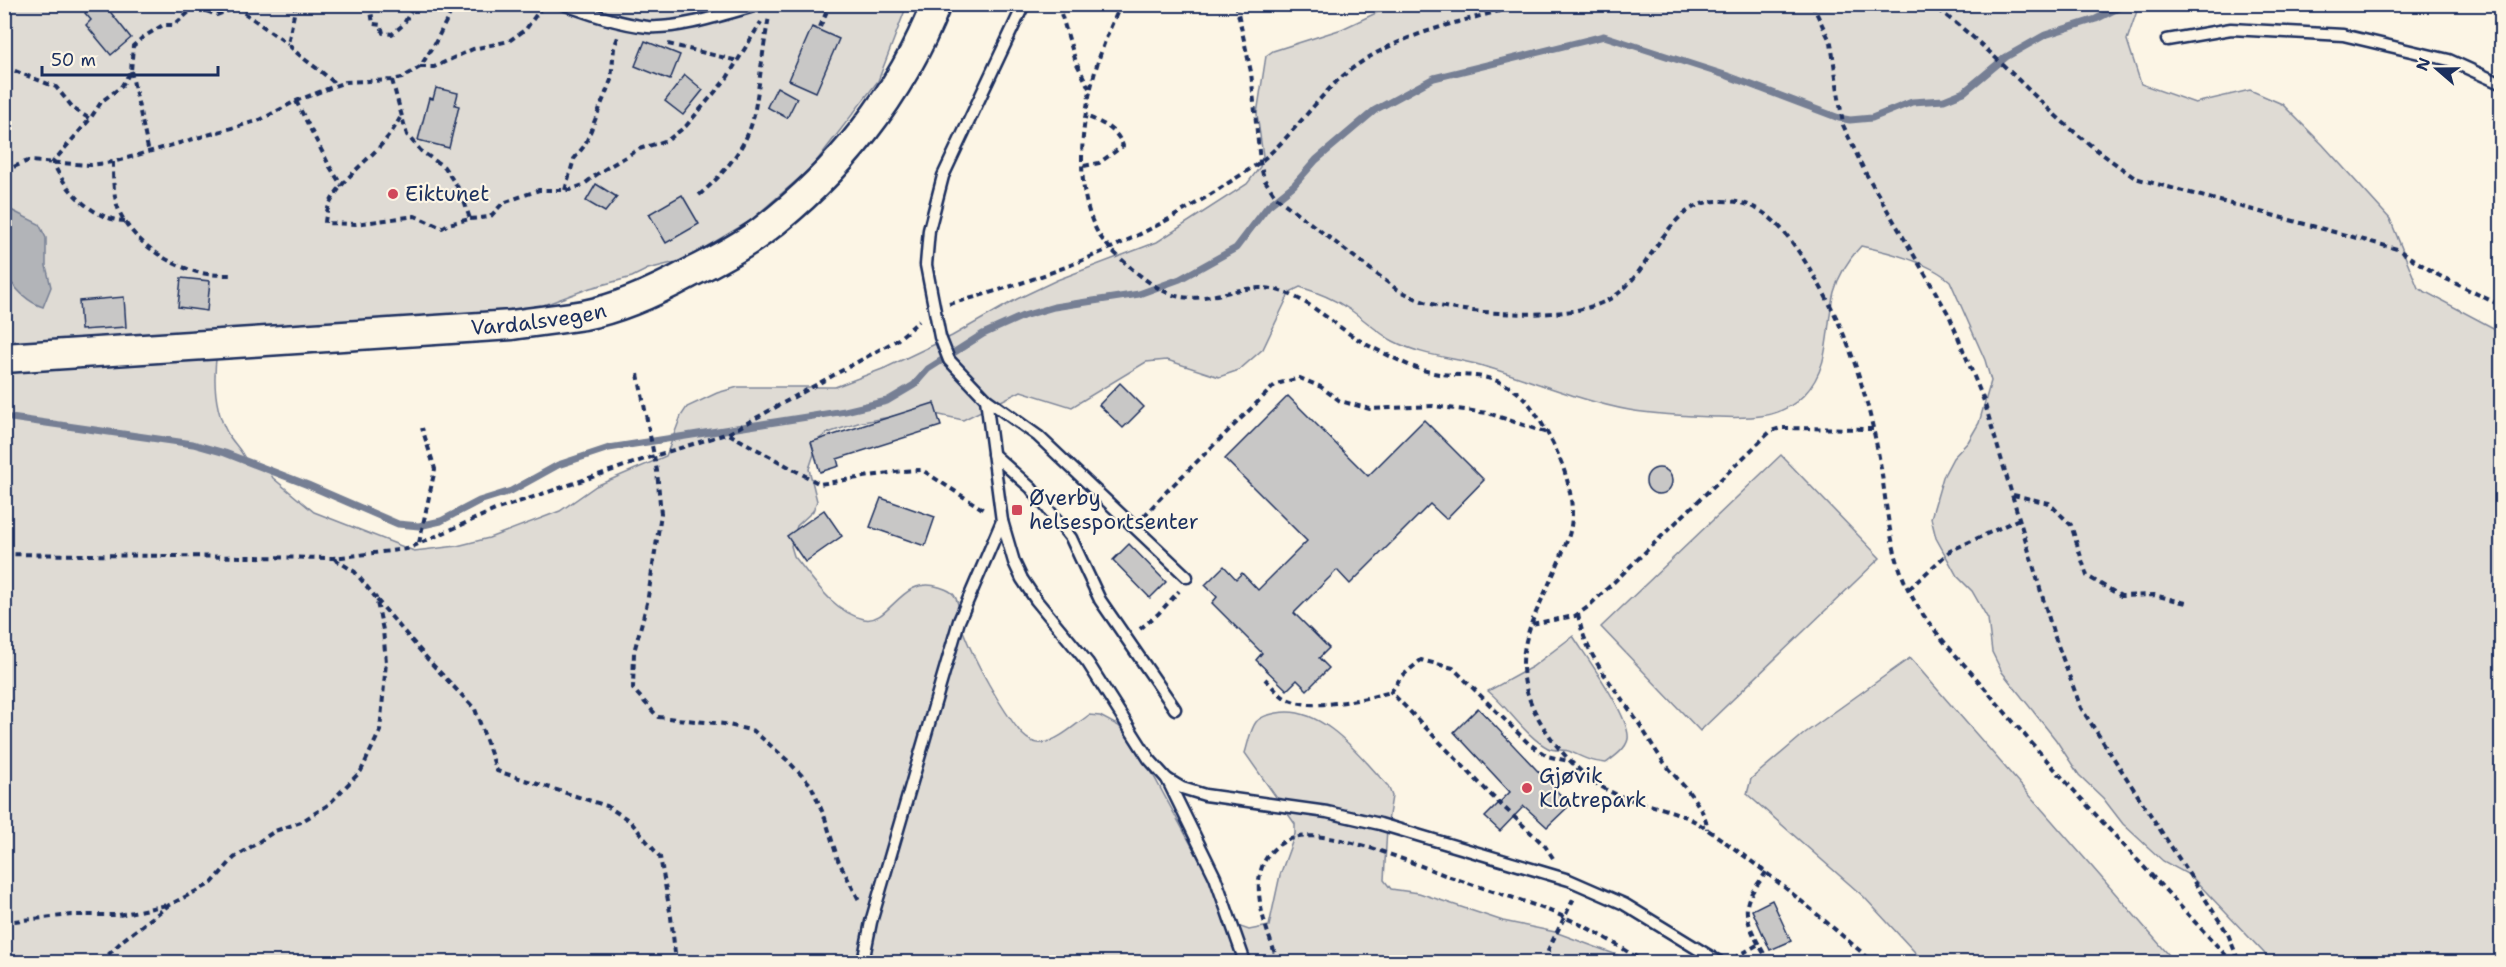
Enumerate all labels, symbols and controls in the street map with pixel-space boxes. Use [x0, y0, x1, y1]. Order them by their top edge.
scale bar [42, 39, 218, 77]
north arrow [2407, 39, 2467, 99]
text: 50 m [51, 48, 96, 72]
text: N [2411, 54, 2435, 74]
place label: Eiktunet [405, 180, 489, 208]
marker: Eiktunet [386, 187, 400, 201]
street label: Vardalsvegen [470, 296, 610, 342]
place label: Øverby helsesportsenter [1029, 484, 1199, 536]
marker: Øverby helsesportsenter [1010, 503, 1024, 517]
place label: Gjøvik Klatrepark [1539, 762, 1646, 814]
marker: Gjøvik Klatrepark [1520, 781, 1534, 795]

